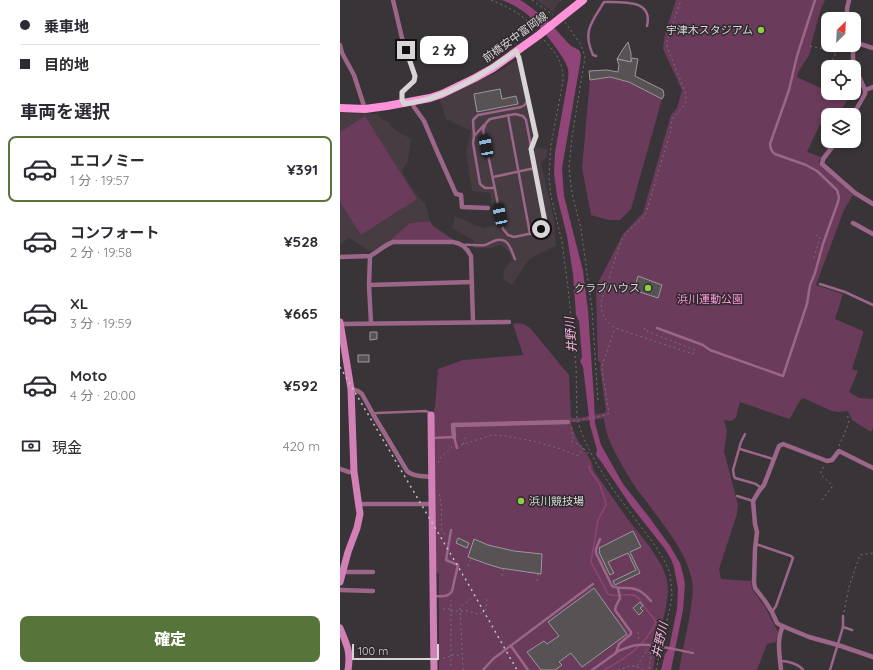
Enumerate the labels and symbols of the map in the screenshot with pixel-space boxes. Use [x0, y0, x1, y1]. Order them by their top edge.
street label: 前橋安中富岡線 [480, 9, 550, 65]
north arrow [821, 12, 861, 52]
place label: 宇津木スタジアム [666, 23, 753, 37]
marker: 宇津木スタジアム [756, 25, 766, 35]
callout: 2 分 [420, 36, 468, 64]
route end [397, 41, 415, 59]
car [478, 133, 494, 159]
car [492, 202, 508, 228]
route start [532, 220, 550, 238]
place label: クラブハウス [574, 281, 640, 295]
marker: クラブハウス [643, 283, 653, 293]
park label: 浜川運動公園 [677, 292, 743, 306]
water label: 井野川 [561, 314, 580, 354]
place label: 浜川競技場 [529, 494, 584, 508]
marker: 浜川競技場 [516, 496, 526, 506]
water label: 井野川 [648, 619, 671, 659]
scale bar [352, 642, 439, 661]

